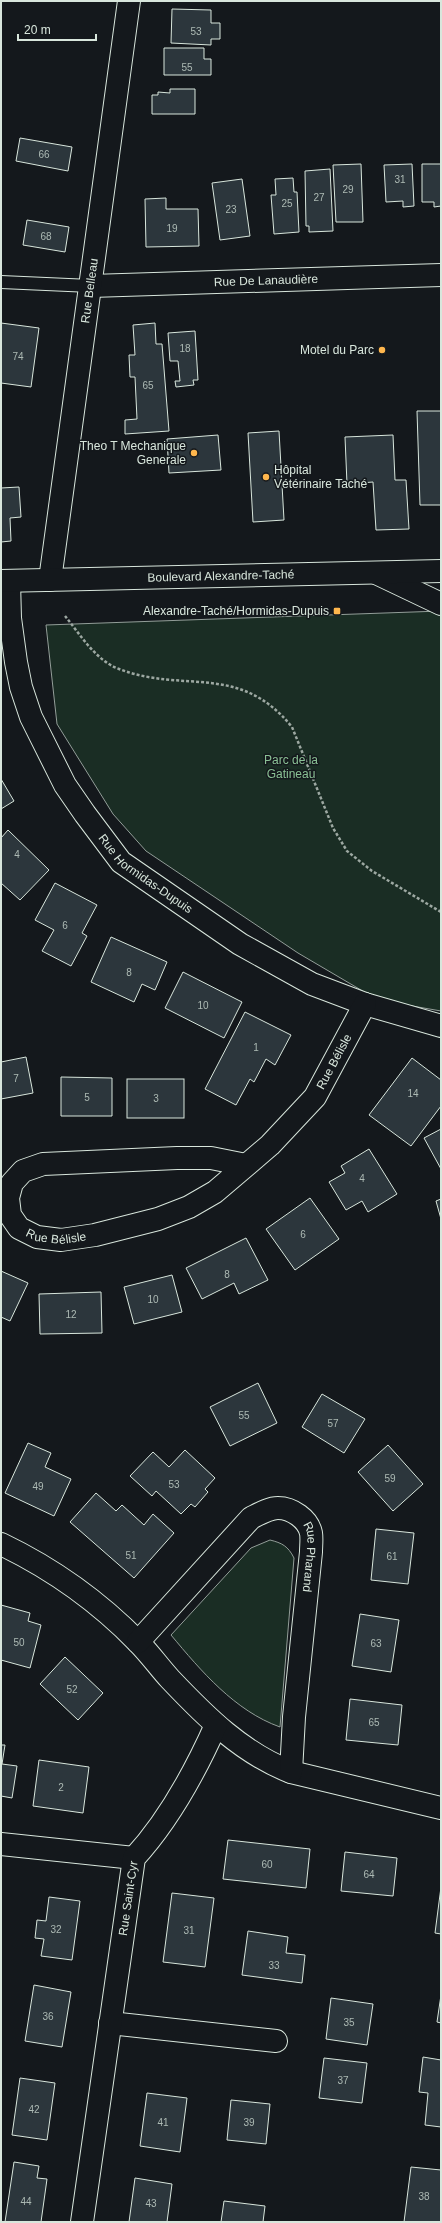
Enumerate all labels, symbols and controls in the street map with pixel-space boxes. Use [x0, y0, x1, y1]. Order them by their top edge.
scale bar [18, 16, 96, 42]
text: 20 m [24, 23, 51, 37]
house number: 53 [190, 26, 202, 37]
house number: 55 [181, 62, 193, 73]
house number: 66 [38, 149, 50, 160]
house number: 31 [394, 174, 406, 185]
house number: 29 [342, 184, 354, 195]
house number: 27 [313, 192, 325, 203]
house number: 25 [281, 198, 293, 209]
house number: 23 [225, 204, 237, 215]
house number: 19 [166, 223, 178, 234]
house number: 68 [40, 231, 52, 242]
street label: Rue Belleau [78, 257, 101, 324]
street label: Rue De Lanaudière [214, 272, 319, 289]
house number: 18 [179, 343, 191, 354]
place label: Motel du Parc [300, 343, 374, 357]
marker: Motel du Parc [377, 345, 387, 355]
house number: 74 [12, 351, 24, 362]
house number: 65 [142, 380, 154, 391]
place label: Theo T Mechanique Generale [80, 439, 186, 467]
marker: Theo T Mechanique Generale [189, 448, 199, 458]
place label: Hôpital Vétérinaire Taché [274, 463, 367, 491]
marker: Hôpital Vétérinaire Taché [261, 472, 271, 482]
street label: Boulevard Alexandre-Taché [147, 567, 295, 585]
place label: Alexandre-Taché/Hormidas-Dupuis [143, 604, 329, 618]
marker: Alexandre-Taché/Hormidas-Dupuis [332, 606, 342, 616]
park label: Parc de la Gatineau [264, 753, 318, 781]
street label: Rue Hormidas-Dupuis [96, 831, 195, 916]
house number: 4 [14, 849, 20, 860]
house number: 6 [62, 920, 68, 931]
house number: 8 [126, 967, 132, 978]
house number: 10 [197, 1000, 209, 1011]
street label: Rue Bélisle [313, 1031, 355, 1092]
house number: 1 [253, 1042, 259, 1053]
house number: 7 [13, 1073, 19, 1084]
house number: 14 [407, 1088, 419, 1099]
house number: 5 [84, 1092, 90, 1103]
house number: 3 [153, 1093, 159, 1104]
house number: 4 [359, 1173, 365, 1184]
street label: Rue Bélisle [24, 1226, 87, 1247]
house number: 6 [300, 1229, 306, 1240]
house number: 8 [224, 1269, 230, 1280]
house number: 10 [147, 1294, 159, 1305]
house number: 12 [65, 1309, 77, 1320]
house number: 55 [238, 1410, 250, 1421]
house number: 57 [327, 1418, 339, 1429]
house number: 59 [384, 1473, 396, 1484]
house number: 53 [168, 1479, 180, 1490]
house number: 49 [32, 1481, 44, 1492]
street label: Rue Pharand [300, 1519, 318, 1593]
house number: 51 [125, 1550, 137, 1561]
house number: 61 [386, 1551, 398, 1562]
house number: 50 [13, 1637, 25, 1648]
house number: 63 [370, 1638, 382, 1649]
house number: 52 [66, 1684, 78, 1695]
house number: 65 [368, 1717, 380, 1728]
house number: 2 [58, 1782, 64, 1793]
house number: 60 [261, 1859, 273, 1870]
street label: Rue Saint-Cyr [116, 1860, 141, 1937]
house number: 64 [363, 1869, 375, 1880]
house number: 32 [50, 1924, 62, 1935]
house number: 31 [183, 1925, 195, 1936]
house number: 33 [268, 1960, 280, 1971]
house number: 36 [42, 2011, 54, 2022]
house number: 35 [343, 2017, 355, 2028]
house number: 37 [337, 2075, 349, 2086]
house number: 42 [28, 2104, 40, 2115]
house number: 41 [157, 2117, 169, 2128]
house number: 39 [243, 2117, 255, 2128]
house number: 38 [418, 2191, 430, 2202]
house number: 44 [20, 2196, 32, 2207]
house number: 43 [145, 2198, 157, 2209]

